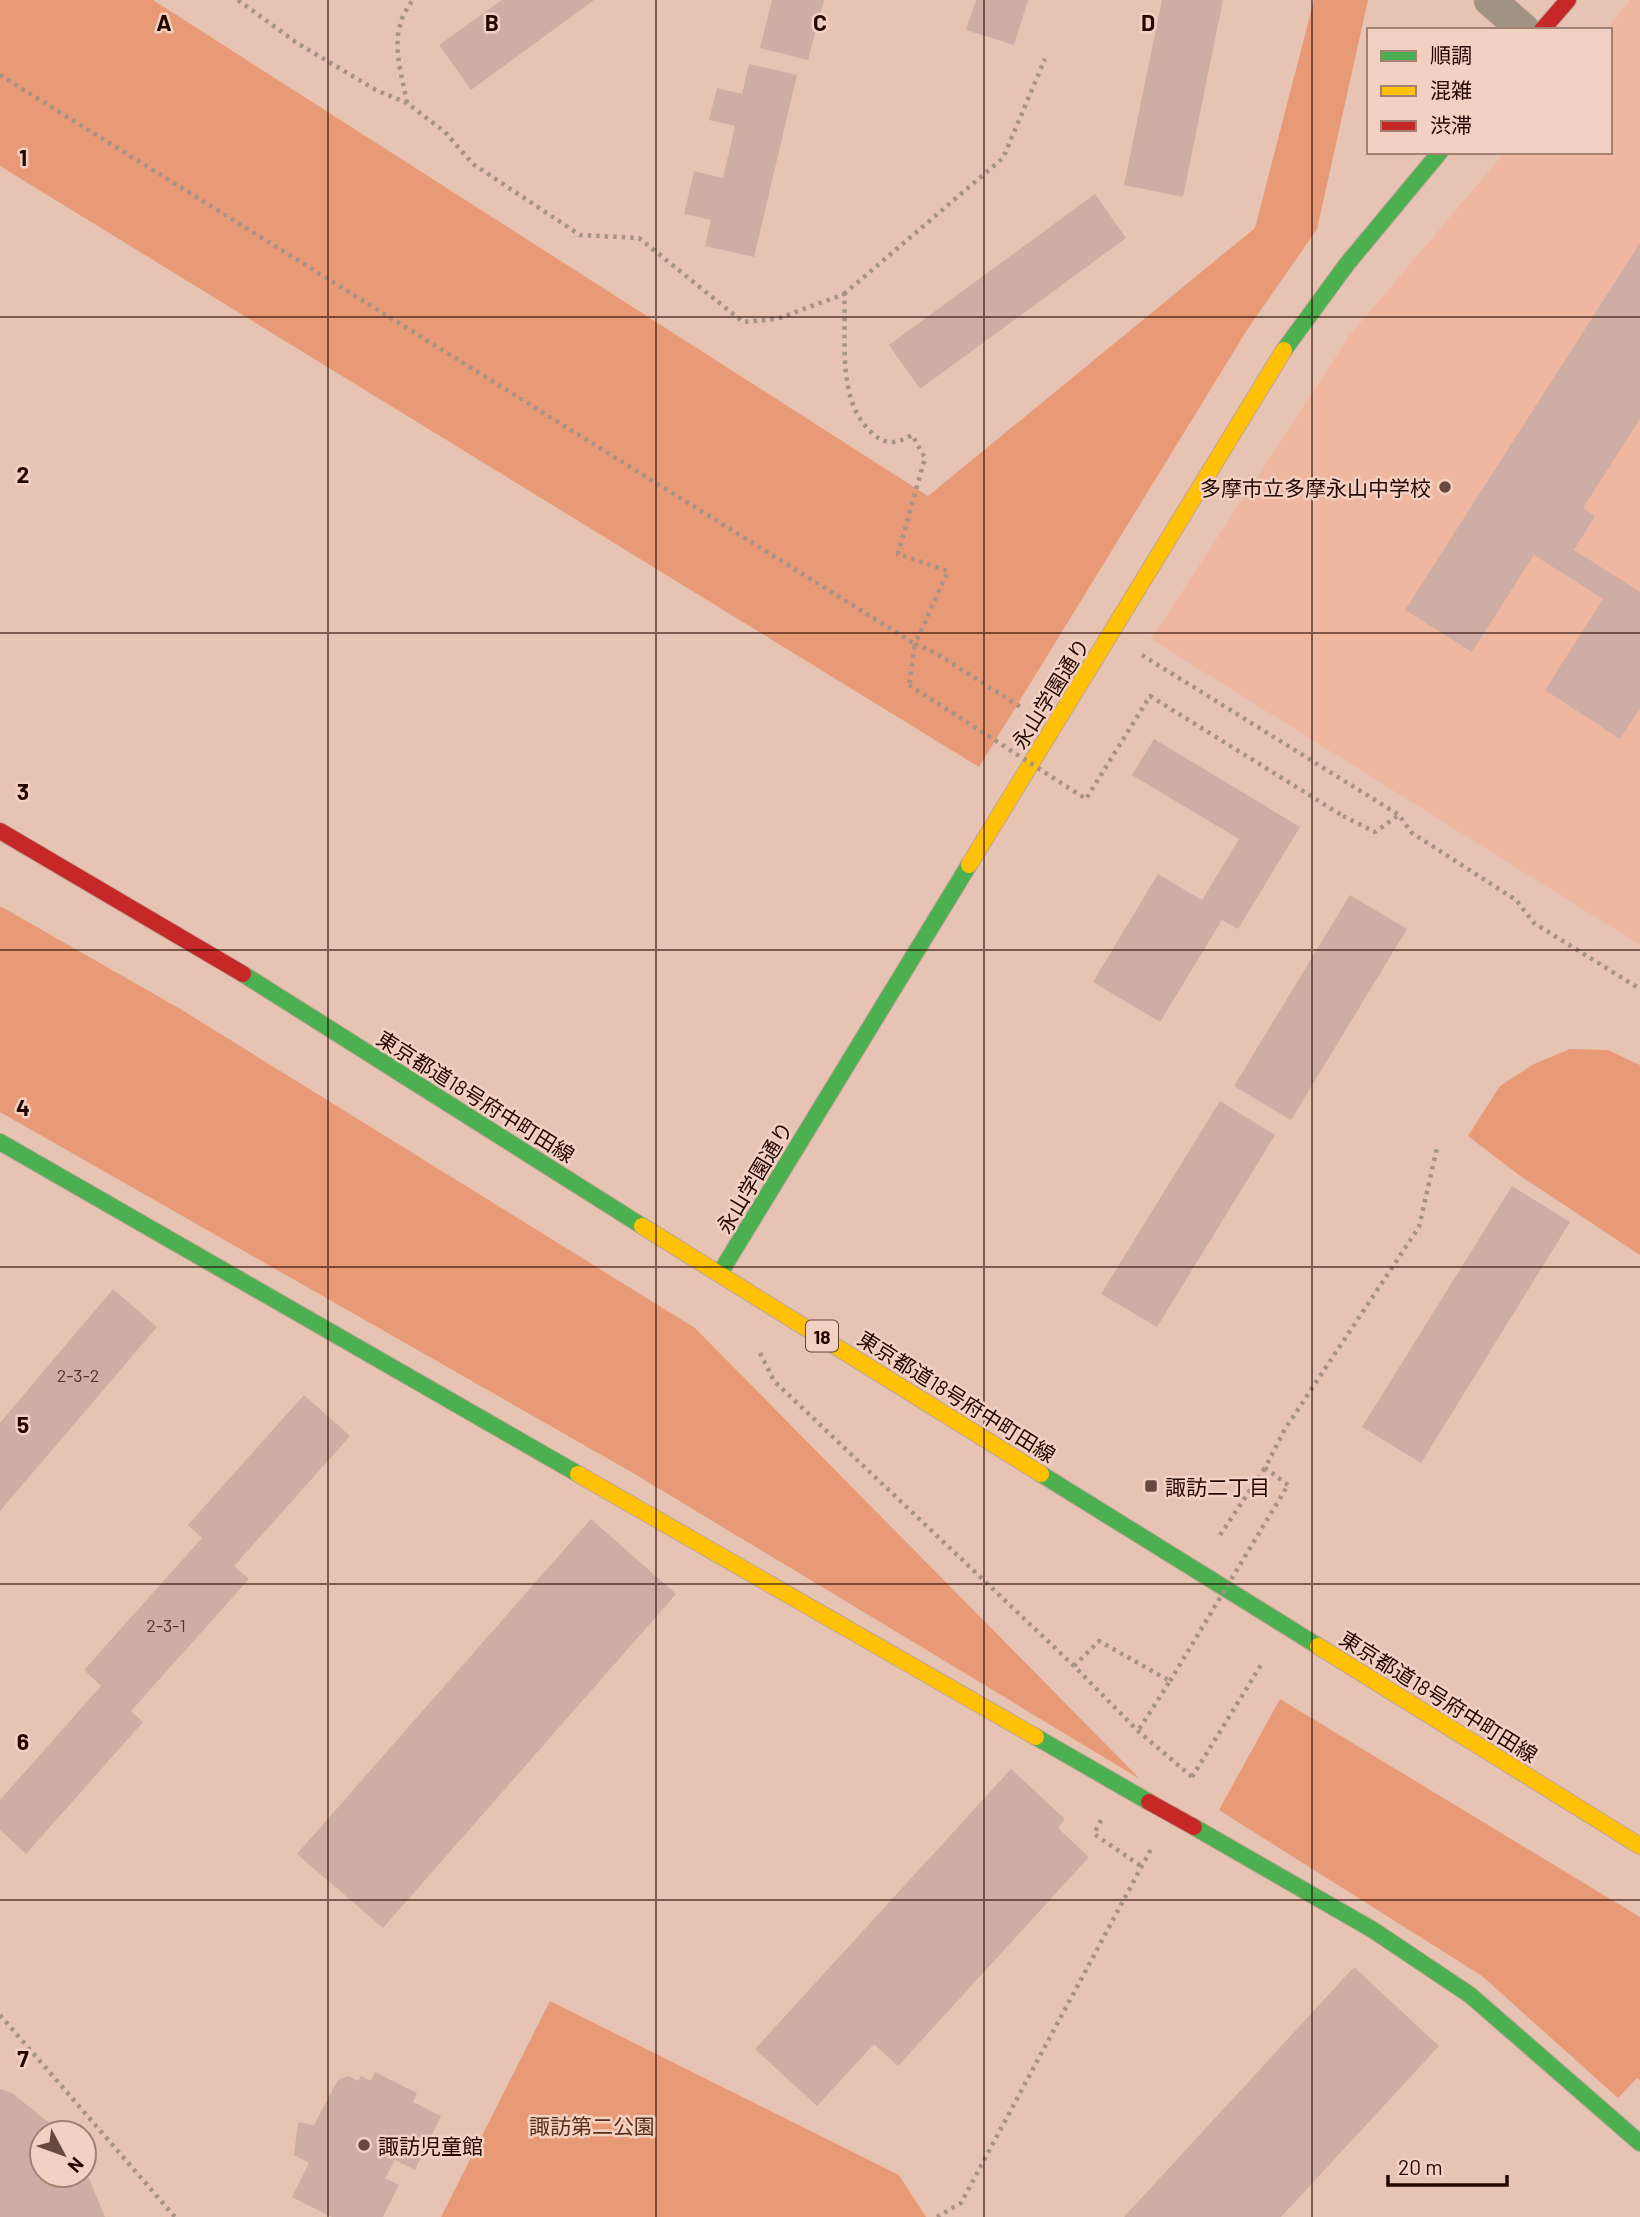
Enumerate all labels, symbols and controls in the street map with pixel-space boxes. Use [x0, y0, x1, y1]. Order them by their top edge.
text: A [156, 8, 172, 36]
text: B [485, 8, 499, 36]
text: C [813, 8, 827, 36]
text: D [1141, 8, 1155, 36]
legend [1367, 28, 1612, 154]
text: 順調 [1430, 42, 1472, 67]
text: 混雑 [1430, 77, 1472, 102]
text: 渋滞 [1430, 112, 1472, 137]
text: 1 [19, 143, 27, 171]
text: 2 [17, 460, 29, 488]
place label: 多摩市立多摩永山中学校 [1200, 475, 1431, 500]
marker: 多摩市立多摩永山中学校 [1437, 479, 1453, 495]
street label: 永山学園通り [1006, 633, 1094, 753]
text: 3 [17, 777, 29, 805]
street label: 東京都道18号府中町田線 [373, 1025, 579, 1167]
text: 4 [16, 1093, 30, 1121]
street label: 永山学園通り [711, 1117, 797, 1237]
road number: 18 [806, 1320, 838, 1352]
street label: 東京都道18号府中町田線 [854, 1325, 1060, 1467]
house number: 2-3-2 [57, 1364, 99, 1386]
text: 5 [17, 1410, 29, 1438]
place label: 諏訪二丁目 [1165, 1474, 1270, 1499]
marker: 諏訪二丁目 [1143, 1478, 1159, 1494]
house number: 2-3-1 [146, 1614, 186, 1636]
street label: 東京都道18号府中町田線 [1336, 1625, 1542, 1767]
text: 6 [17, 1727, 29, 1755]
text: 7 [17, 2044, 29, 2072]
park label: 諏訪第二公園 [529, 2113, 655, 2138]
north arrow [28, 2119, 98, 2189]
place label: 諏訪児童館 [378, 2133, 483, 2158]
marker: 諏訪児童館 [356, 2137, 372, 2153]
scale bar [1388, 2144, 1507, 2188]
text: N [63, 2153, 89, 2178]
text: 20 m [1398, 2154, 1443, 2179]

